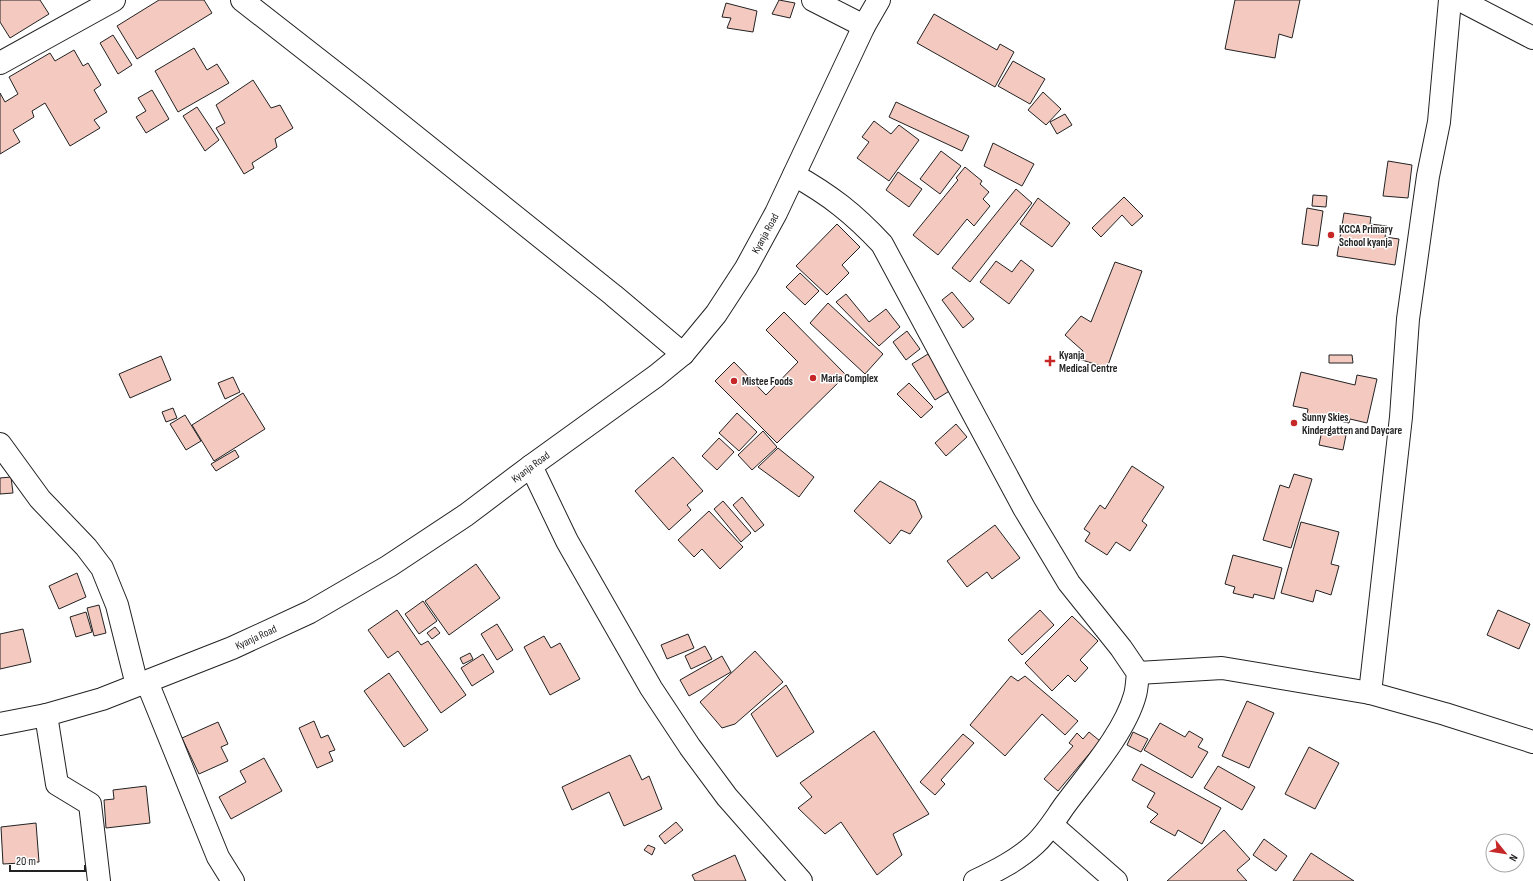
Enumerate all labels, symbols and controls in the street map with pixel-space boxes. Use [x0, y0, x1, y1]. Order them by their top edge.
street label: Kyanja Road [749, 211, 782, 256]
place label: KCCA Primary School kyanja [1339, 223, 1393, 249]
marker: KCCA Primary School kyanja [1326, 230, 1336, 240]
place label: Kyanja Medical Centre [1059, 349, 1118, 375]
marker: Kyanja Medical Centre [1044, 355, 1056, 367]
place label: Maria Complex [821, 372, 879, 385]
marker: Maria Complex [808, 373, 818, 383]
place label: Mistee Foods [742, 375, 793, 388]
marker: Mistee Foods [729, 376, 739, 386]
place label: Sunny Skies Kindergatten and Daycare [1302, 411, 1403, 437]
marker: Sunny Skies Kindergatten and Daycare [1289, 418, 1299, 428]
street label: Kyanja Road [509, 448, 553, 485]
street label: Kyanja Road [233, 622, 279, 653]
north arrow [1485, 833, 1525, 873]
scale bar [10, 847, 85, 873]
text: N [1506, 852, 1520, 864]
text: 20 m [16, 854, 36, 869]

